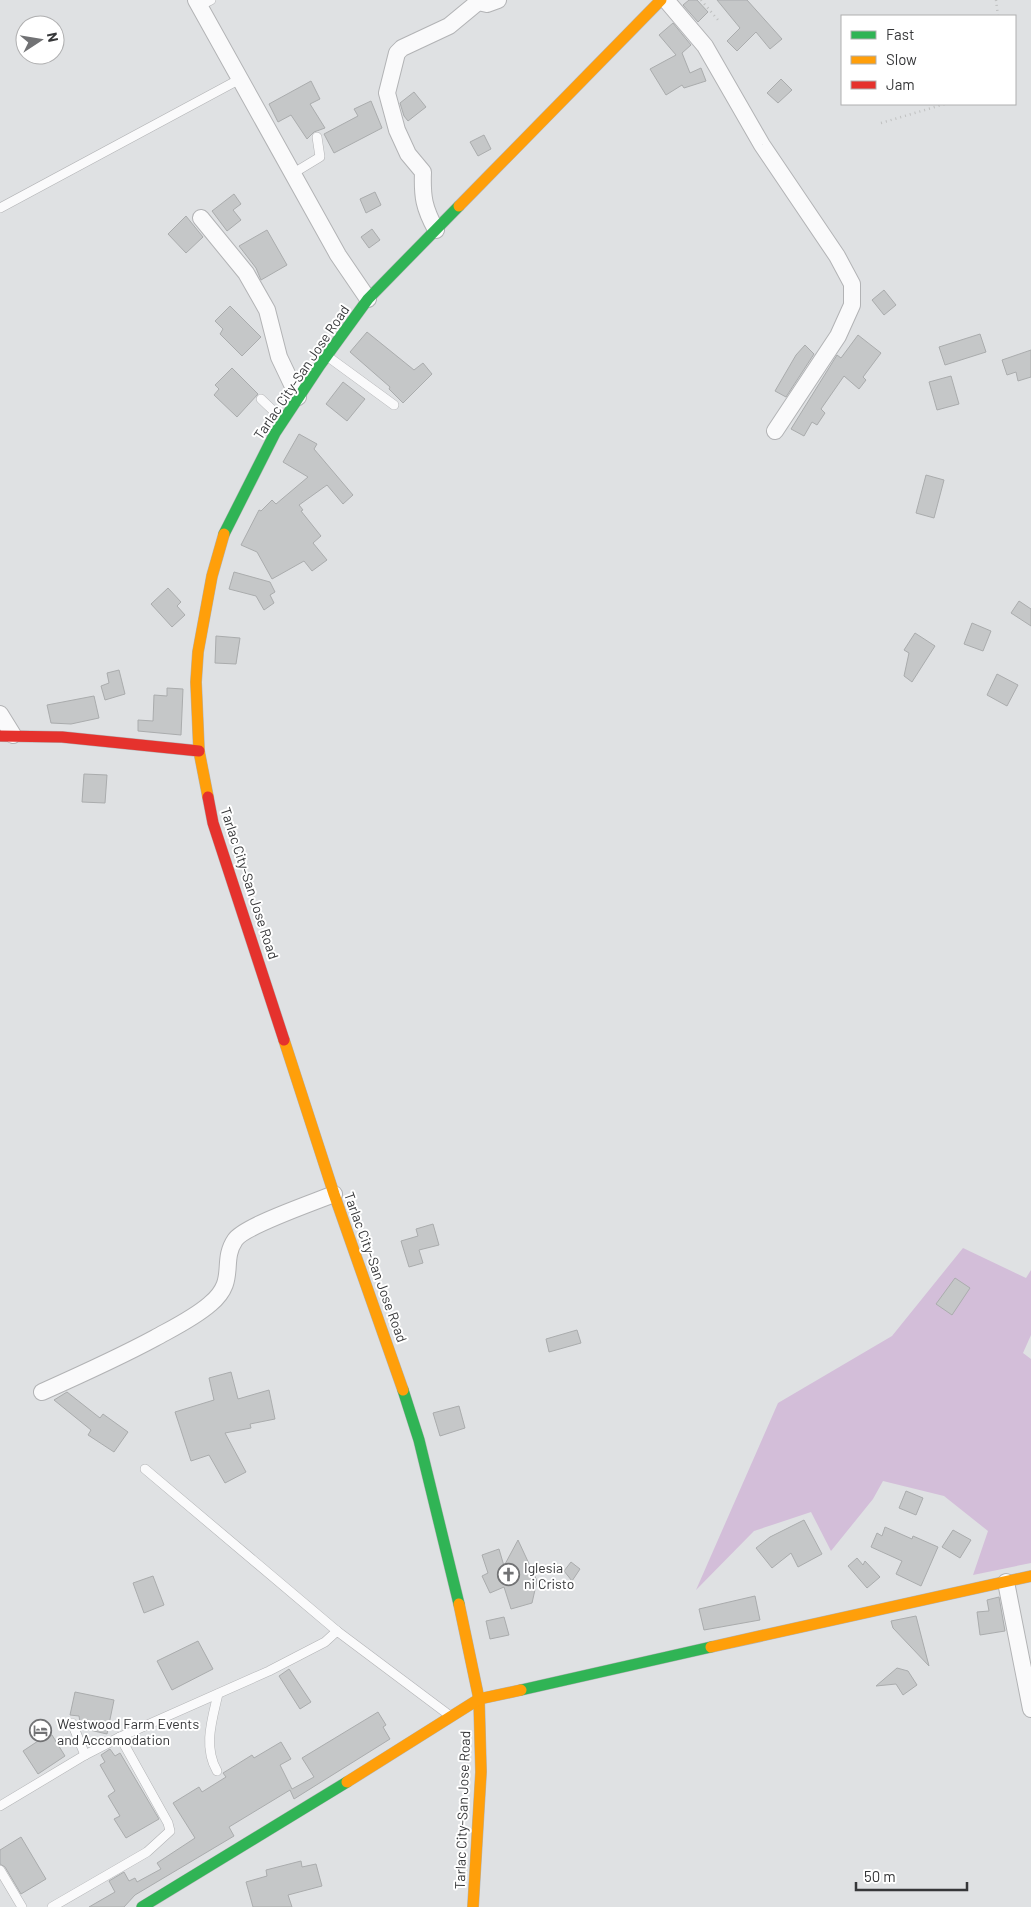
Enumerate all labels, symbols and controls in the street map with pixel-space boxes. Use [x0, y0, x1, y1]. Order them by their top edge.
north arrow [15, 15, 65, 65]
legend [841, 15, 1016, 105]
text: Fast [886, 25, 914, 43]
text: N [44, 31, 62, 44]
text: Slow [886, 50, 917, 68]
text: Jam [886, 75, 915, 93]
street label: Tarlac City-San Jose Road [250, 301, 352, 443]
street label: Tarlac City-San Jose Road [217, 805, 283, 961]
street label: Tarlac City-San Jose Road [341, 1190, 411, 1344]
place label: Iglesia ni Cristo [524, 1559, 574, 1592]
church icon: Iglesia ni Cristo [496, 1563, 520, 1587]
place label: Westwood Farm Events and Accomodation [57, 1715, 199, 1748]
hotel icon: Westwood Farm Events and Accomodation [29, 1719, 53, 1743]
street label: Tarlac City-San Jose Road [451, 1730, 473, 1890]
scale bar [856, 1860, 967, 1892]
text: 50 m [864, 1867, 896, 1885]

